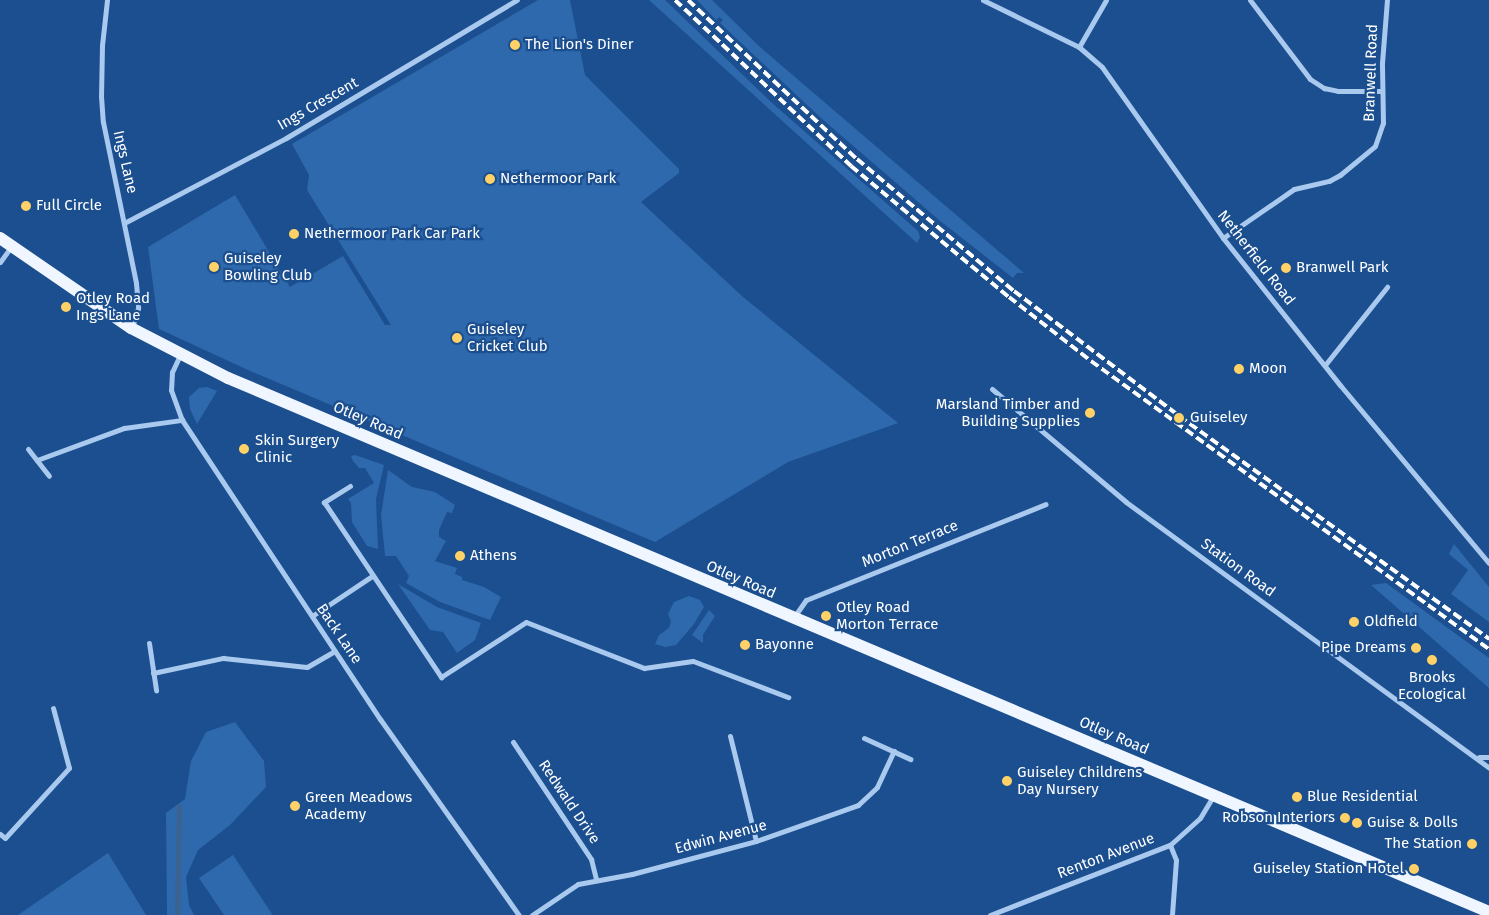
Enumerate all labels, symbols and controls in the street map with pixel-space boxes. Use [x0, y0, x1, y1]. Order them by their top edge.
street label: Branwell Road [1360, 24, 1382, 122]
place label: The Lion's Diner [525, 36, 634, 54]
marker: The Lion's Diner [509, 39, 521, 51]
street label: Ings Crescent [275, 74, 361, 134]
street label: Ings Lane [109, 129, 141, 195]
place label: Nethermoor Park [500, 170, 616, 188]
marker: Nethermoor Park [484, 173, 496, 185]
place label: Full Circle [36, 197, 102, 215]
marker: Full Circle [20, 200, 32, 212]
street label: Netherfield Road [1213, 207, 1299, 309]
place label: Nethermoor Park Car Park [304, 225, 480, 243]
marker: Nethermoor Park Car Park [288, 228, 300, 240]
place label: Guiseley Bowling Club [224, 249, 312, 284]
place label: Branwell Park [1296, 259, 1389, 277]
marker: Guiseley Bowling Club [208, 261, 220, 273]
marker: Branwell Park [1280, 262, 1292, 274]
place label: Otley Road Ings Lane [76, 289, 150, 324]
marker: Otley Road Ings Lane [60, 301, 72, 313]
place label: Guiseley Cricket Club [467, 320, 548, 355]
marker: Guiseley Cricket Club [451, 332, 463, 344]
place label: Moon [1249, 360, 1287, 378]
marker: Moon [1233, 363, 1245, 375]
place label: Marsland Timber and Building Supplies [936, 395, 1080, 430]
street label: Otley Road [330, 398, 406, 444]
marker: Marsland Timber and Building Supplies [1084, 407, 1096, 419]
place label: Guiseley [1190, 409, 1247, 427]
marker: Guiseley [1172, 411, 1186, 425]
place label: Skin Surgery Clinic [255, 431, 339, 466]
marker: Skin Surgery Clinic [237, 442, 251, 456]
street label: Morton Terrace [859, 516, 961, 572]
street label: Station Road [1197, 535, 1279, 601]
place label: Athens [470, 547, 517, 565]
marker: Athens [454, 550, 466, 562]
street label: Otley Road [703, 557, 779, 603]
place label: Otley Road Morton Terrace [836, 598, 938, 633]
street label: Back Lane [312, 601, 366, 667]
marker: Otley Road Morton Terrace [820, 610, 832, 622]
place label: Oldfield [1364, 613, 1418, 631]
marker: Oldfield [1348, 616, 1360, 628]
place label: Bayonne [755, 636, 814, 654]
marker: Bayonne [739, 639, 751, 651]
place label: Pipe Dreams [1321, 639, 1406, 657]
marker: Pipe Dreams [1410, 642, 1422, 654]
marker: Brooks Ecological [1426, 654, 1438, 666]
place label: Brooks Ecological [1398, 668, 1466, 703]
street label: Otley Road [1076, 713, 1152, 759]
street label: Redwald Drive [534, 757, 604, 847]
place label: Guiseley Childrens Day Nursery [1017, 763, 1142, 798]
marker: Guiseley Childrens Day Nursery [1001, 775, 1013, 787]
place label: Green Meadows Academy [305, 788, 412, 823]
place label: Blue Residential [1307, 788, 1418, 806]
marker: Blue Residential [1291, 791, 1303, 803]
marker: Green Meadows Academy [289, 800, 301, 812]
place label: Robson Interiors [1222, 809, 1335, 827]
marker: Robson Interiors [1339, 812, 1351, 824]
place label: Guise & Dolls [1367, 814, 1458, 832]
street label: Edwin Avenue [673, 816, 769, 858]
marker: Guise & Dolls [1351, 817, 1363, 829]
street label: Renton Avenue [1055, 829, 1157, 883]
place label: The Station [1384, 835, 1462, 853]
marker: The Station [1466, 838, 1478, 850]
place label: Guiseley Station Hotel [1253, 860, 1404, 878]
marker: Guiseley Station Hotel [1408, 863, 1420, 875]

